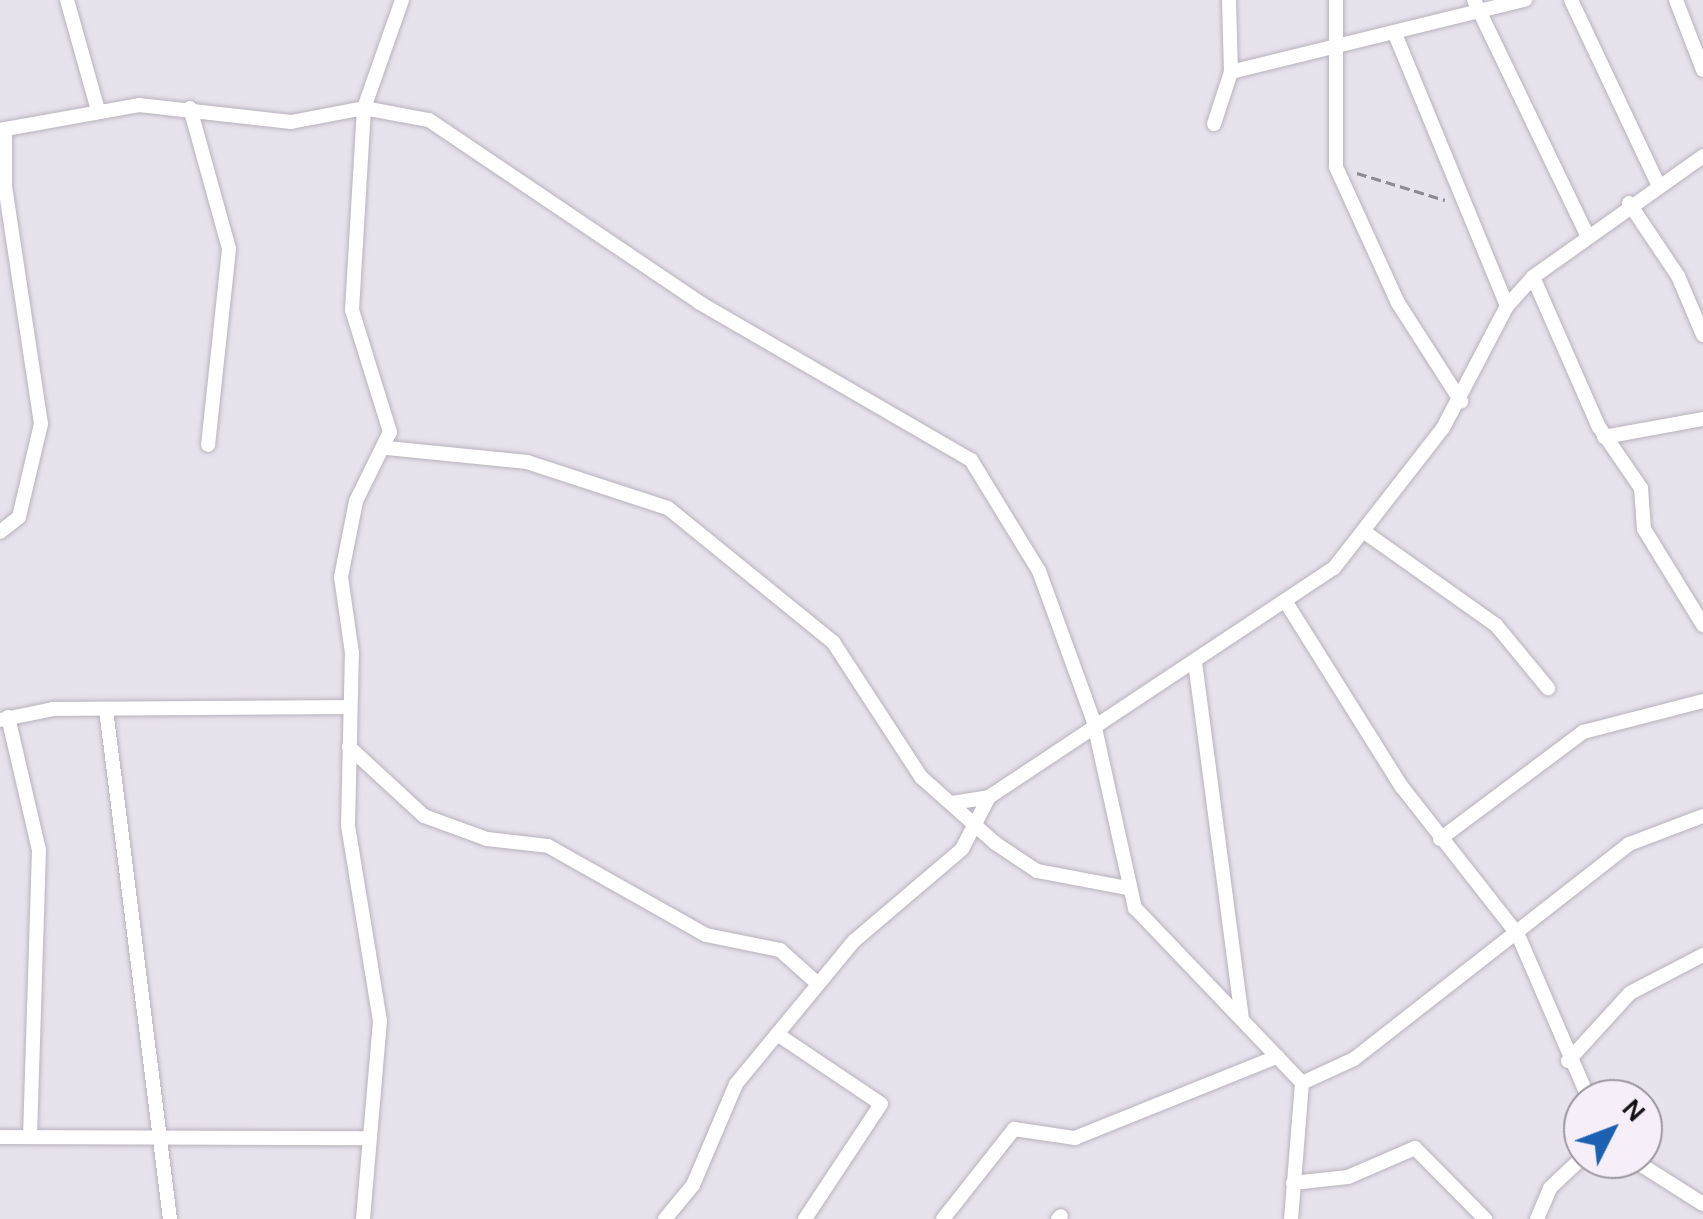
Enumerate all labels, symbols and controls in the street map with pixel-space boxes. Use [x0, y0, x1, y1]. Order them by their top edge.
north arrow [1563, 1079, 1663, 1179]
text: N [1615, 1091, 1653, 1128]

